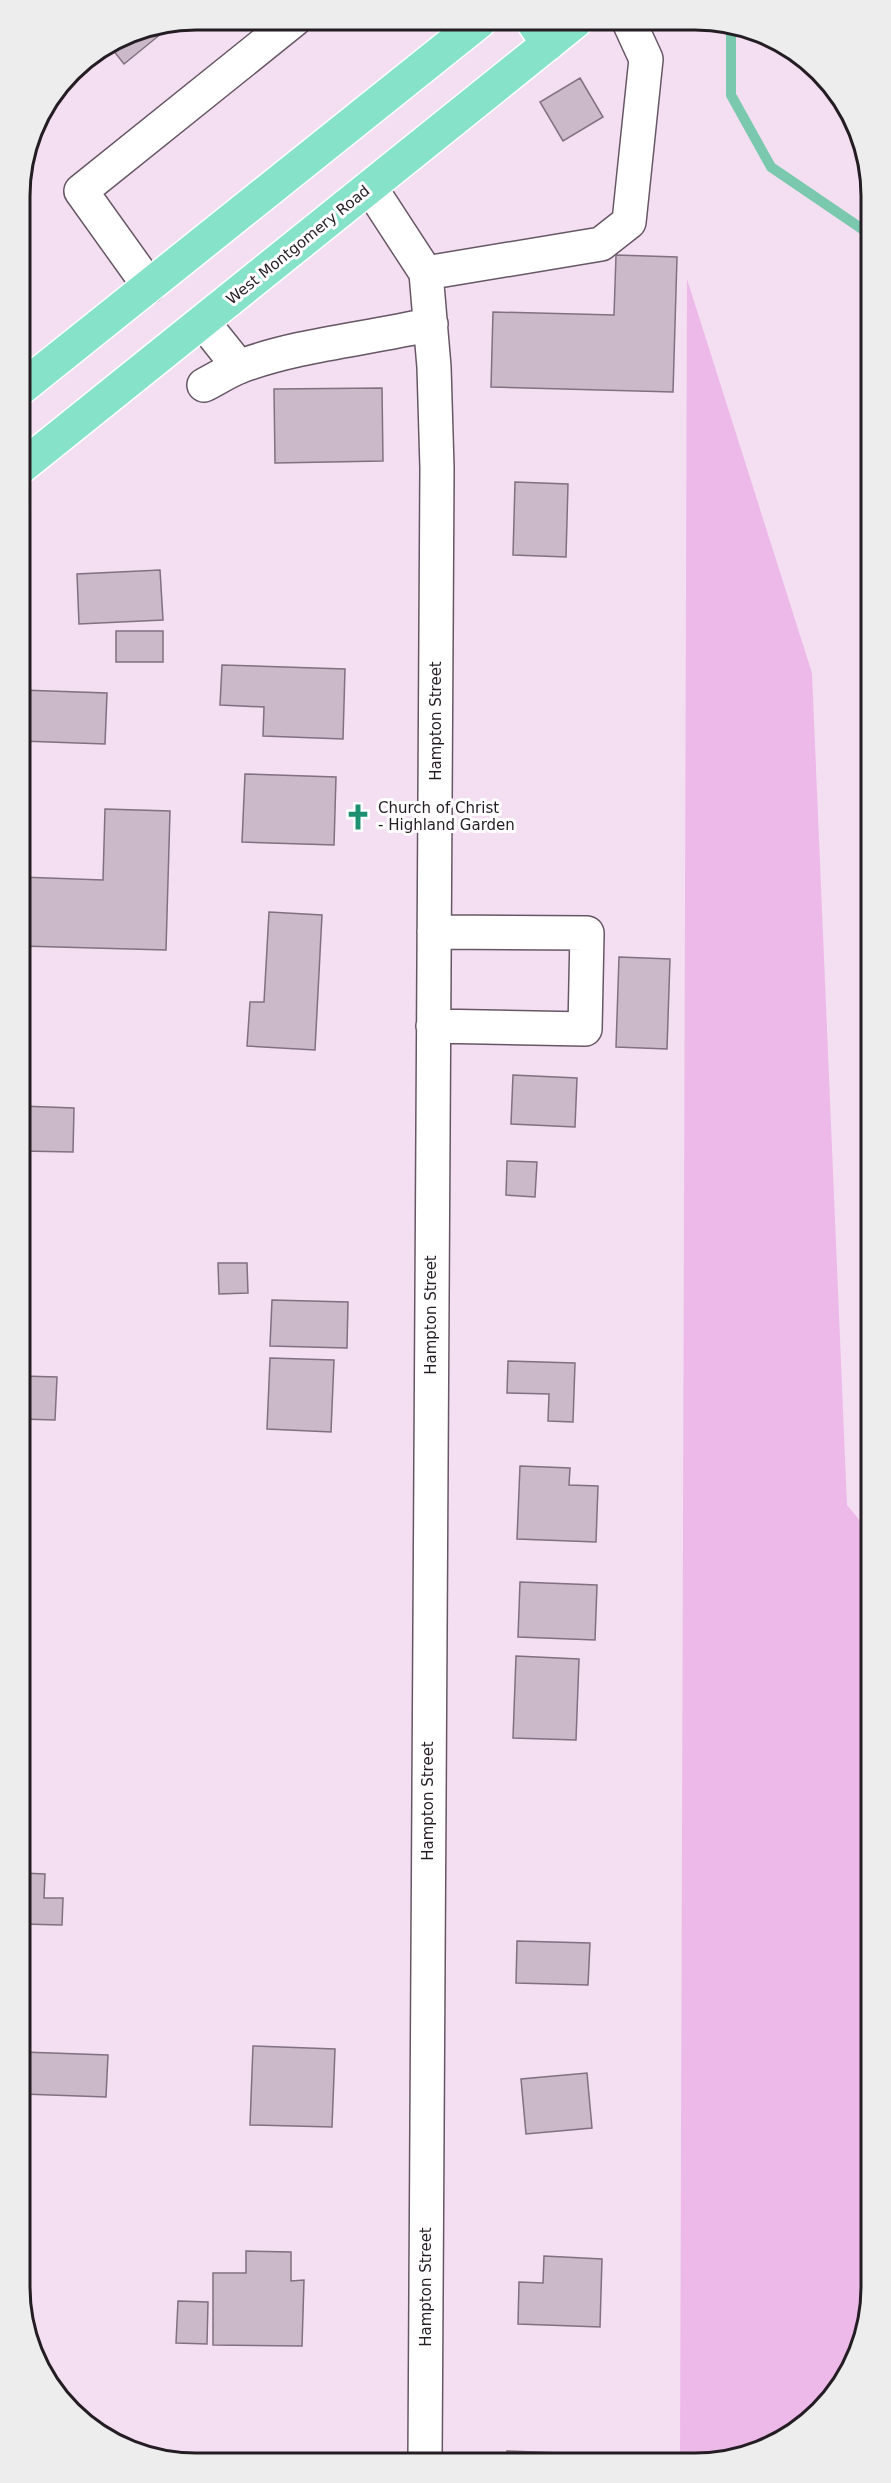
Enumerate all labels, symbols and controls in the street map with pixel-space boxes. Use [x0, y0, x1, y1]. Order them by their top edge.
street label: West Montgomery Road [223, 182, 373, 308]
street label: Hampton Street [427, 661, 445, 781]
place label: Church of Christ - Highland Garden [378, 799, 515, 834]
church icon: Church of Christ - Highland Garden [343, 802, 373, 832]
street label: Hampton Street [422, 1255, 440, 1375]
street label: Hampton Street [419, 1741, 437, 1861]
street label: Hampton Street [417, 2227, 435, 2347]

